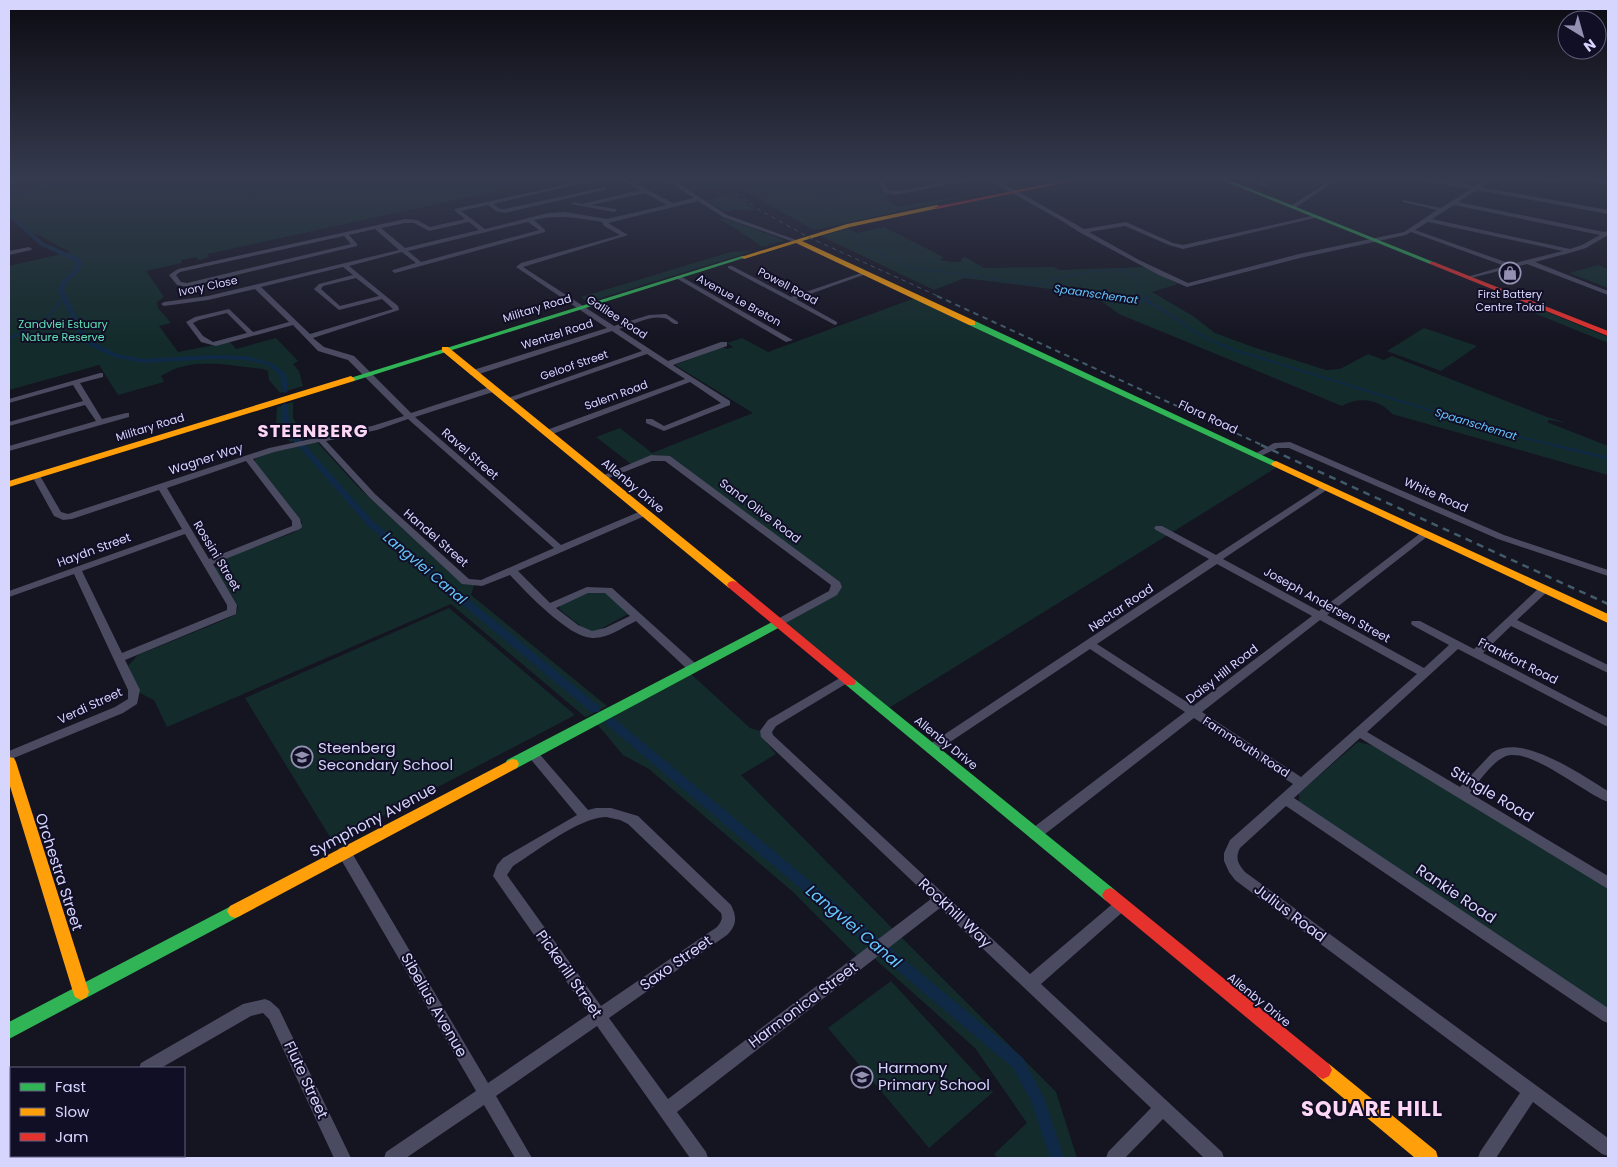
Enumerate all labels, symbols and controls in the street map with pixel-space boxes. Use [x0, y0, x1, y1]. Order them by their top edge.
north arrow [1557, 10, 1607, 60]
text: N [1580, 34, 1600, 57]
shop icon: First Battery Centre Tokai [1498, 261, 1522, 285]
street label: Powell Road [755, 263, 821, 309]
street label: Avenue Le Breton [694, 270, 784, 330]
street label: Ivory Close [177, 272, 239, 300]
water label: Spaanschemat [1053, 280, 1140, 308]
place label: First Battery Centre Tokai [1475, 286, 1545, 315]
street label: Military Road [501, 290, 573, 326]
street label: Galilee Road [584, 291, 650, 343]
street label: Wentzel Road [519, 315, 595, 353]
park label: Zandvlei Estuary Nature Reserve [18, 316, 108, 345]
street label: Geloof Street [538, 346, 610, 384]
street label: Salem Road [582, 376, 650, 414]
street label: Flora Road [1176, 395, 1241, 438]
water label: Spaanschemat [1433, 404, 1520, 444]
street label: Military Road [114, 409, 186, 445]
district label: STEENBERG [258, 418, 368, 443]
street label: Ravel Street [438, 424, 503, 483]
street label: Wagner Way [166, 438, 245, 479]
street label: Allenby Drive [598, 454, 668, 517]
street label: White Road [1401, 473, 1471, 516]
street label: Sand Olive Road [716, 474, 805, 547]
street label: Handel Street [400, 505, 472, 571]
street label: Rossini Street [190, 517, 245, 594]
water label: Langvlei Canal [379, 527, 472, 609]
street label: Haydn Street [55, 528, 133, 571]
street label: Joseph Andersen Street [1261, 563, 1394, 646]
street label: Nectar Road [1085, 580, 1156, 635]
street label: Frankfort Road [1475, 633, 1561, 688]
street label: Daisy Hill Road [1182, 640, 1261, 707]
street label: Verdi Street [55, 683, 125, 728]
street label: Allenby Drive [911, 712, 982, 774]
street label: Farnmouth Road [1199, 712, 1293, 781]
place label: Steenberg Secondary School [318, 737, 453, 775]
school or university icon: Steenberg Secondary School [290, 745, 314, 769]
street label: Stingle Road [1447, 760, 1538, 827]
street label: Symphony Avenue [306, 777, 440, 862]
street label: Orchestra Street [31, 810, 88, 933]
street label: Rankie Road [1412, 859, 1501, 928]
street label: Rockhill Way [914, 873, 997, 953]
water label: Langvlei Canal [801, 879, 906, 973]
street label: Julius Road [1250, 879, 1331, 947]
street label: Pickerill Street [531, 925, 608, 1022]
street label: Saxo Street [635, 930, 716, 995]
street label: Sibelius Avenue [396, 949, 473, 1061]
street label: Harmonica Street [744, 957, 862, 1053]
street label: Allenby Drive [1224, 969, 1295, 1031]
street label: Flute Street [279, 1037, 334, 1122]
place label: Harmony Primary School [878, 1057, 990, 1095]
school or university icon: Harmony Primary School [850, 1065, 874, 1089]
legend [10, 1067, 185, 1157]
text: Fast [55, 1076, 86, 1097]
district label: SQUARE HILL [1301, 1094, 1443, 1123]
text: Slow [55, 1101, 90, 1122]
text: Jam [55, 1126, 89, 1147]

